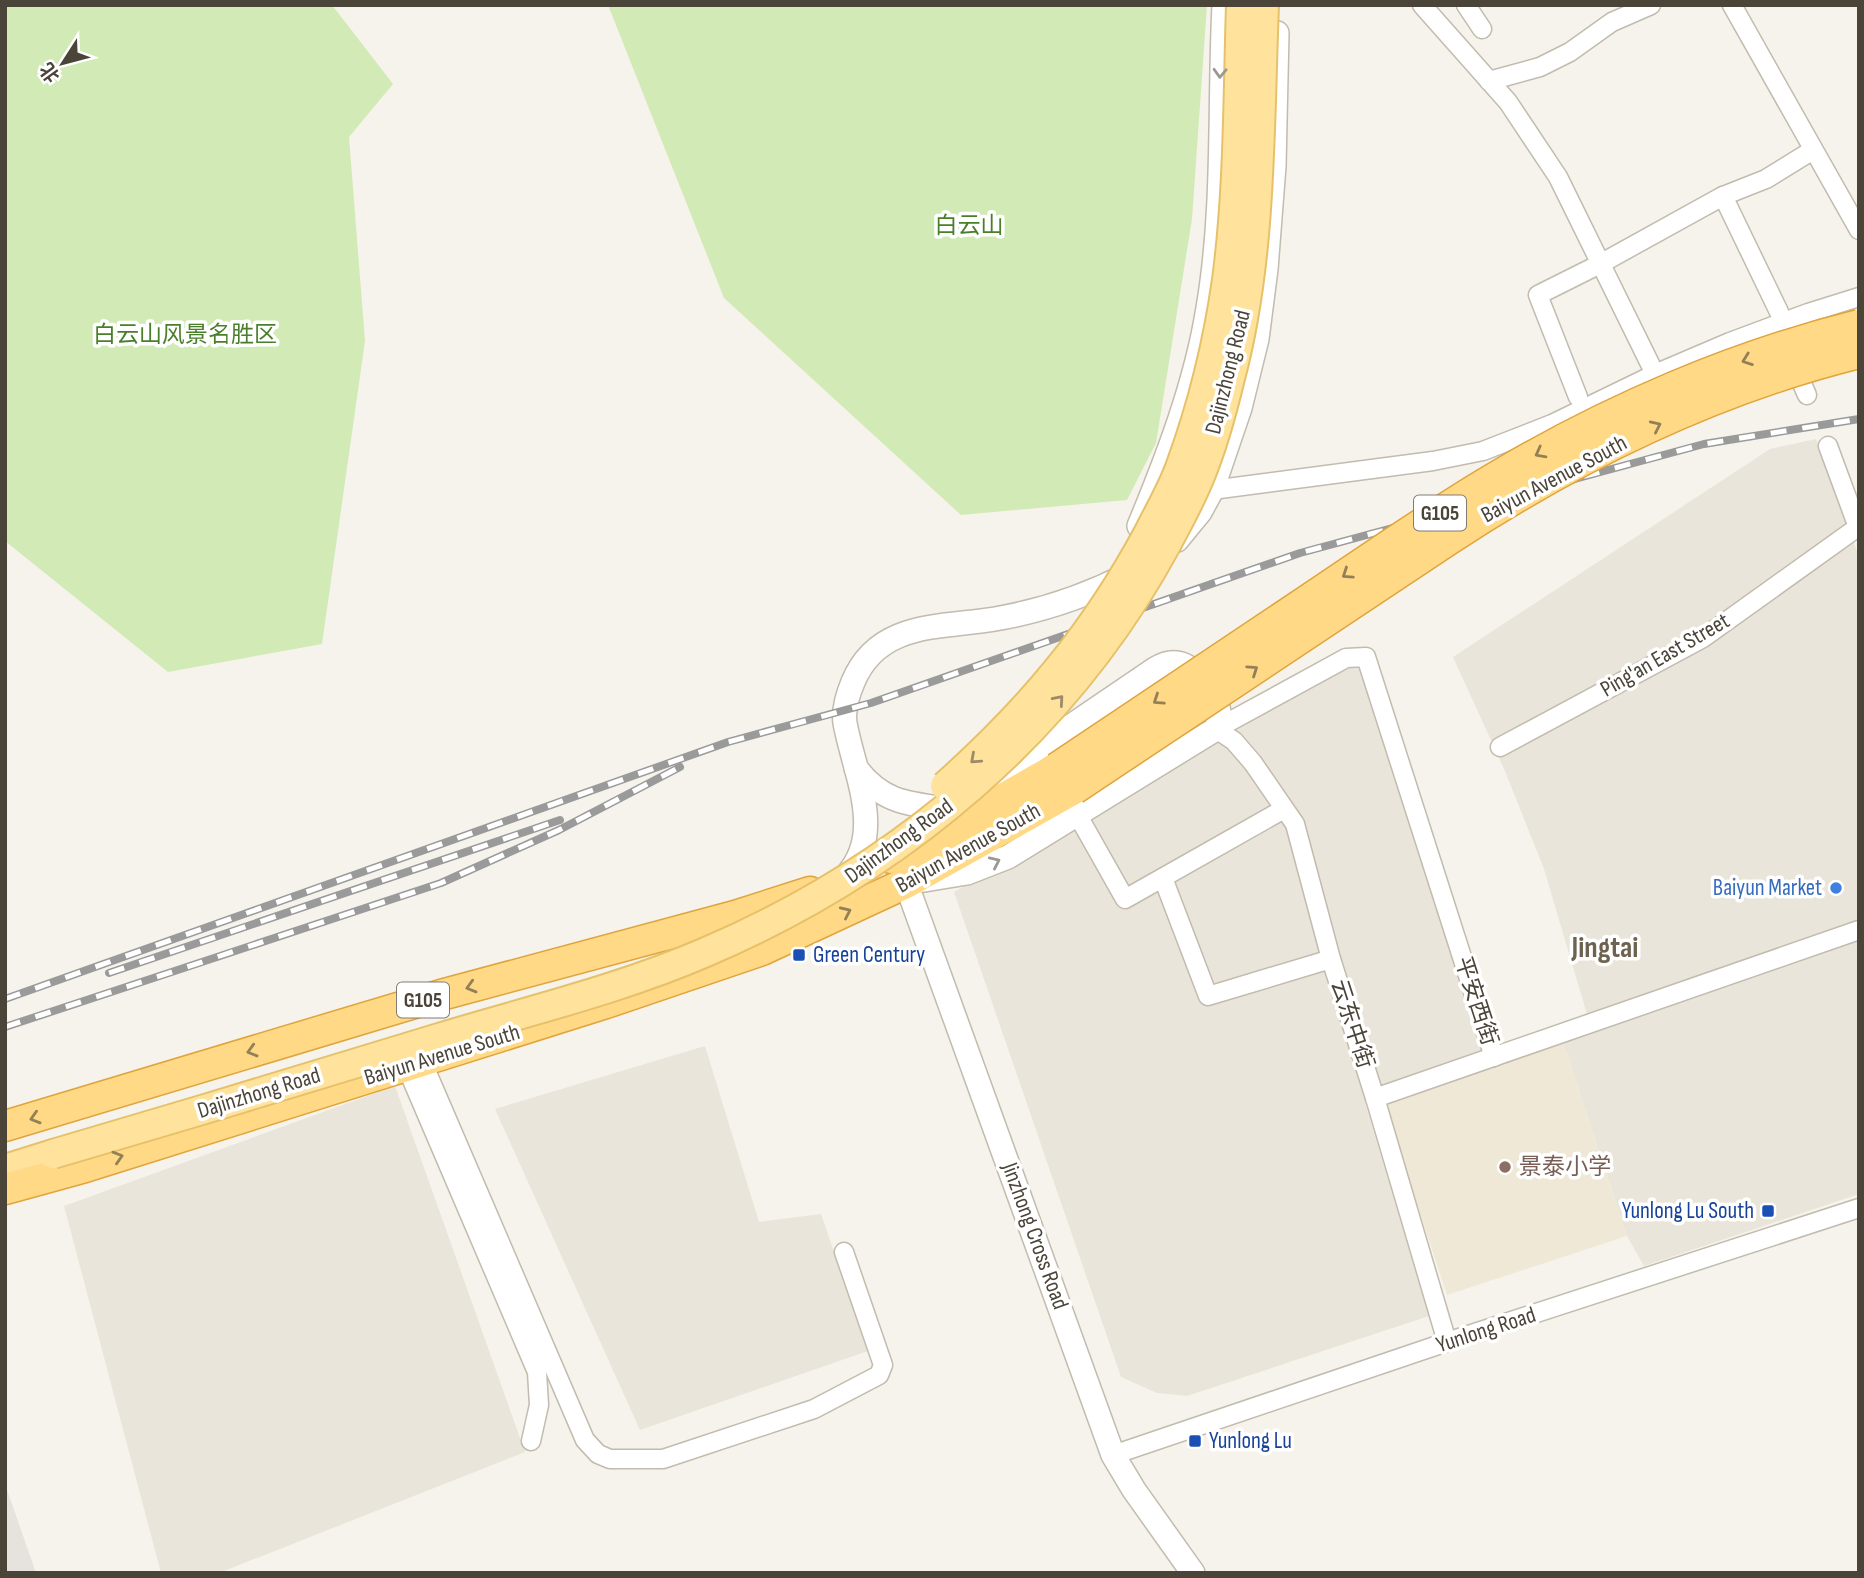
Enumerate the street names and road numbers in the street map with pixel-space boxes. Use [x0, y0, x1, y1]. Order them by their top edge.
street label: Dajinzhong Road [1199, 307, 1257, 437]
street label: Baiyun Avenue South [1476, 429, 1632, 529]
road number: G105 [1414, 496, 1466, 530]
street label: Ping'an East Street [1595, 607, 1735, 703]
street label: Dajinzhong Road [839, 792, 959, 890]
street label: Baiyun Avenue South [891, 797, 1045, 899]
street label: 平安西街 [1448, 953, 1504, 1049]
street label: 云东中街 [1324, 976, 1380, 1072]
road number: G105 [397, 982, 449, 1018]
street label: Baiyun Avenue South [361, 1018, 523, 1092]
street label: Dajinzhong Road [194, 1061, 324, 1125]
street label: Jinzhong Cross Road [995, 1158, 1075, 1313]
street label: Yunlong Road [1433, 1301, 1539, 1359]

